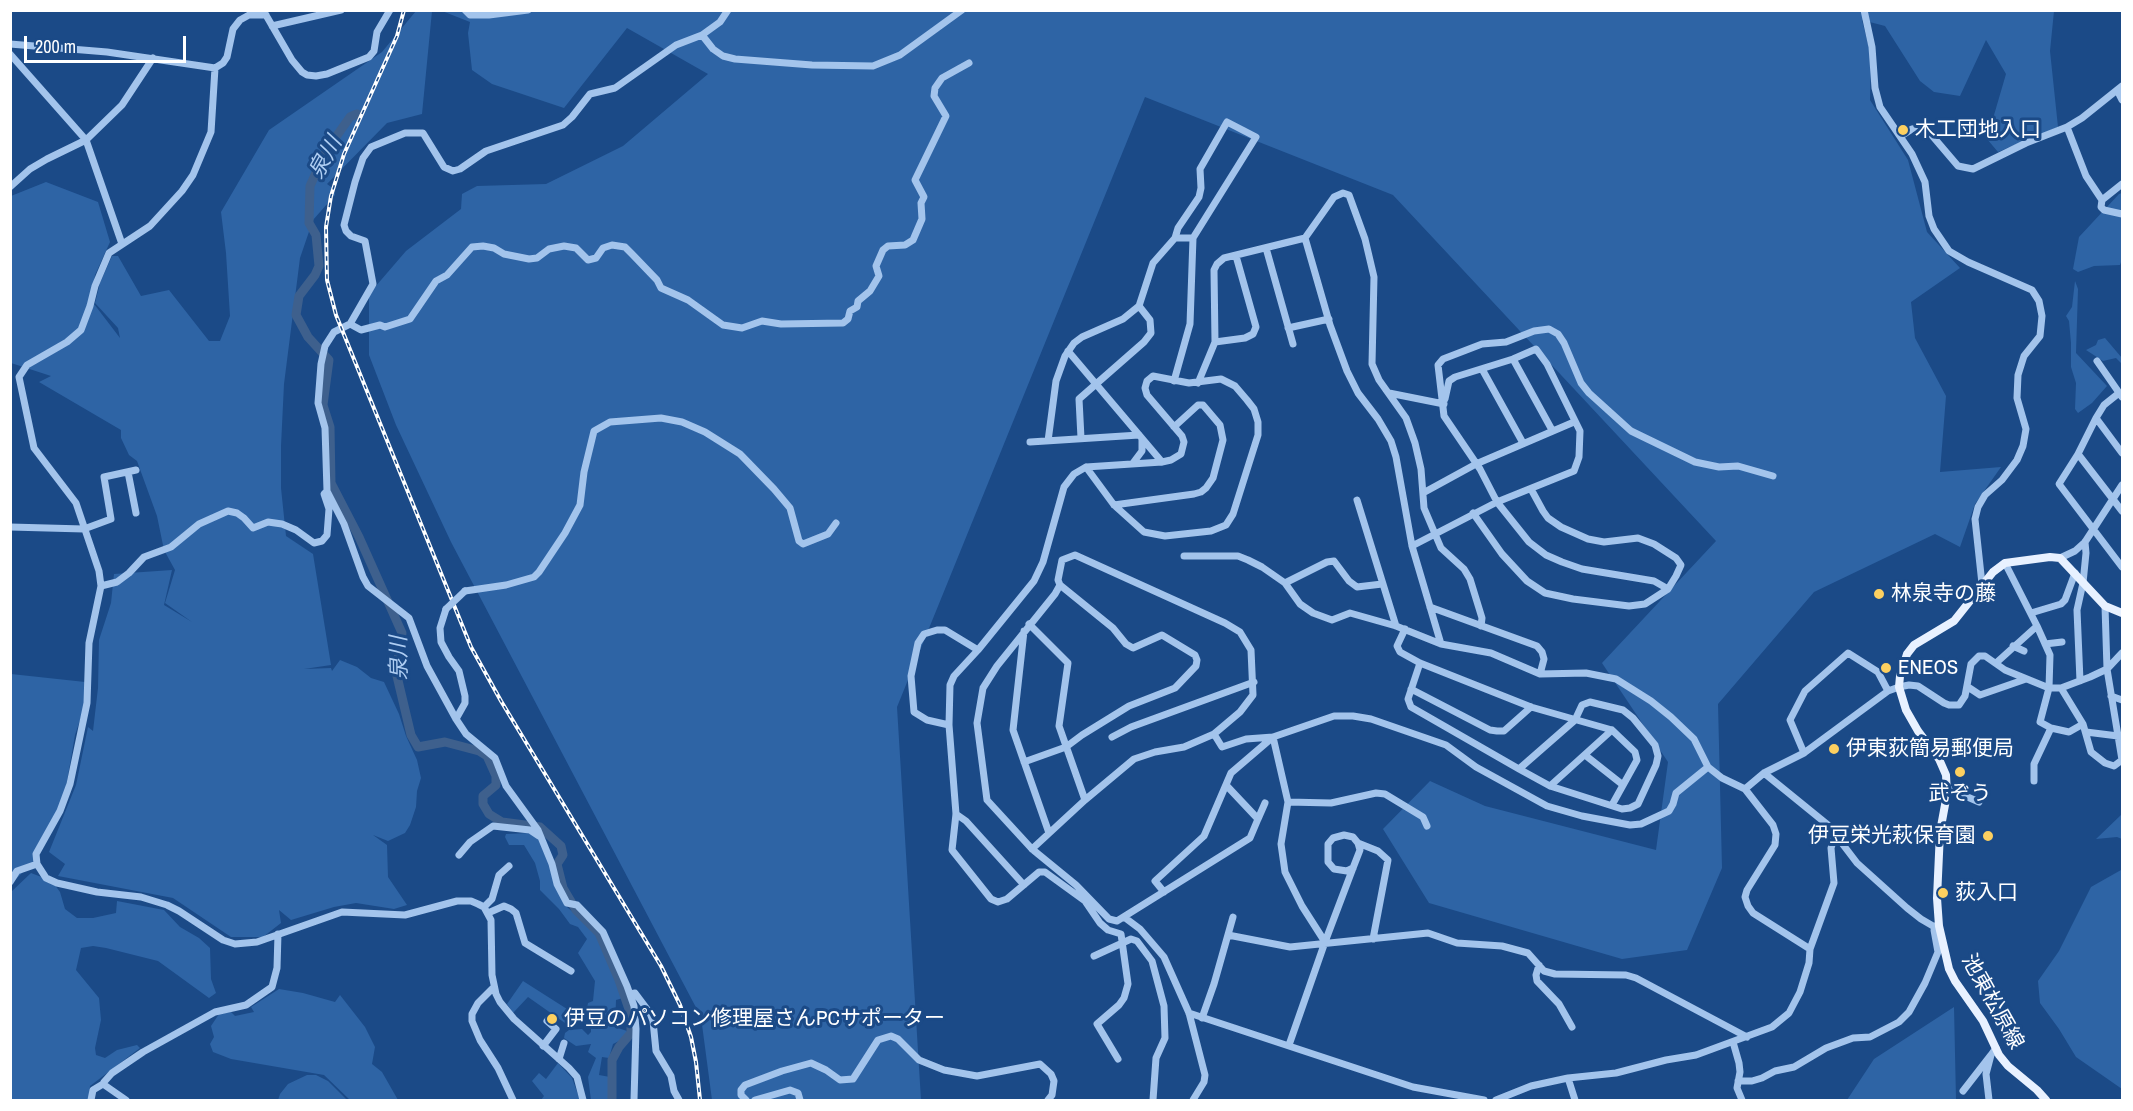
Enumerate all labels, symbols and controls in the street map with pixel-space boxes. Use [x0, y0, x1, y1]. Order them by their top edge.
scale bar [27, 24, 189, 62]
text: 200 m [35, 34, 76, 59]
place label: 木工団地入口 [1915, 117, 2041, 143]
marker: 木工団地入口 [1896, 123, 1910, 137]
water label: 泉川 [304, 132, 348, 184]
place label: 林泉寺の藤 [1891, 581, 1996, 607]
marker: 林泉寺の藤 [1872, 587, 1886, 601]
water label: 泉川 [386, 636, 414, 680]
place label: ENEOS [1898, 655, 1958, 681]
marker: ENEOS [1879, 661, 1893, 675]
place label: 伊東荻簡易郵便局 [1846, 736, 2014, 762]
marker: 伊東荻簡易郵便局 [1827, 742, 1841, 756]
marker: 武ぞう [1953, 765, 1967, 779]
place label: 武ぞう [1929, 781, 1991, 807]
place label: 伊豆栄光萩保育園 [1808, 823, 1976, 849]
marker: 伊豆栄光萩保育園 [1981, 829, 1995, 843]
place label: 荻入口 [1955, 880, 2018, 906]
marker: 荻入口 [1936, 886, 1950, 900]
street label: 池東松原線 [1956, 950, 2028, 1054]
place label: 伊豆のパソコン修理屋さんPCサポーター [564, 1006, 945, 1032]
marker: 伊豆のパソコン修理屋さんPCサポーター [545, 1012, 559, 1026]

